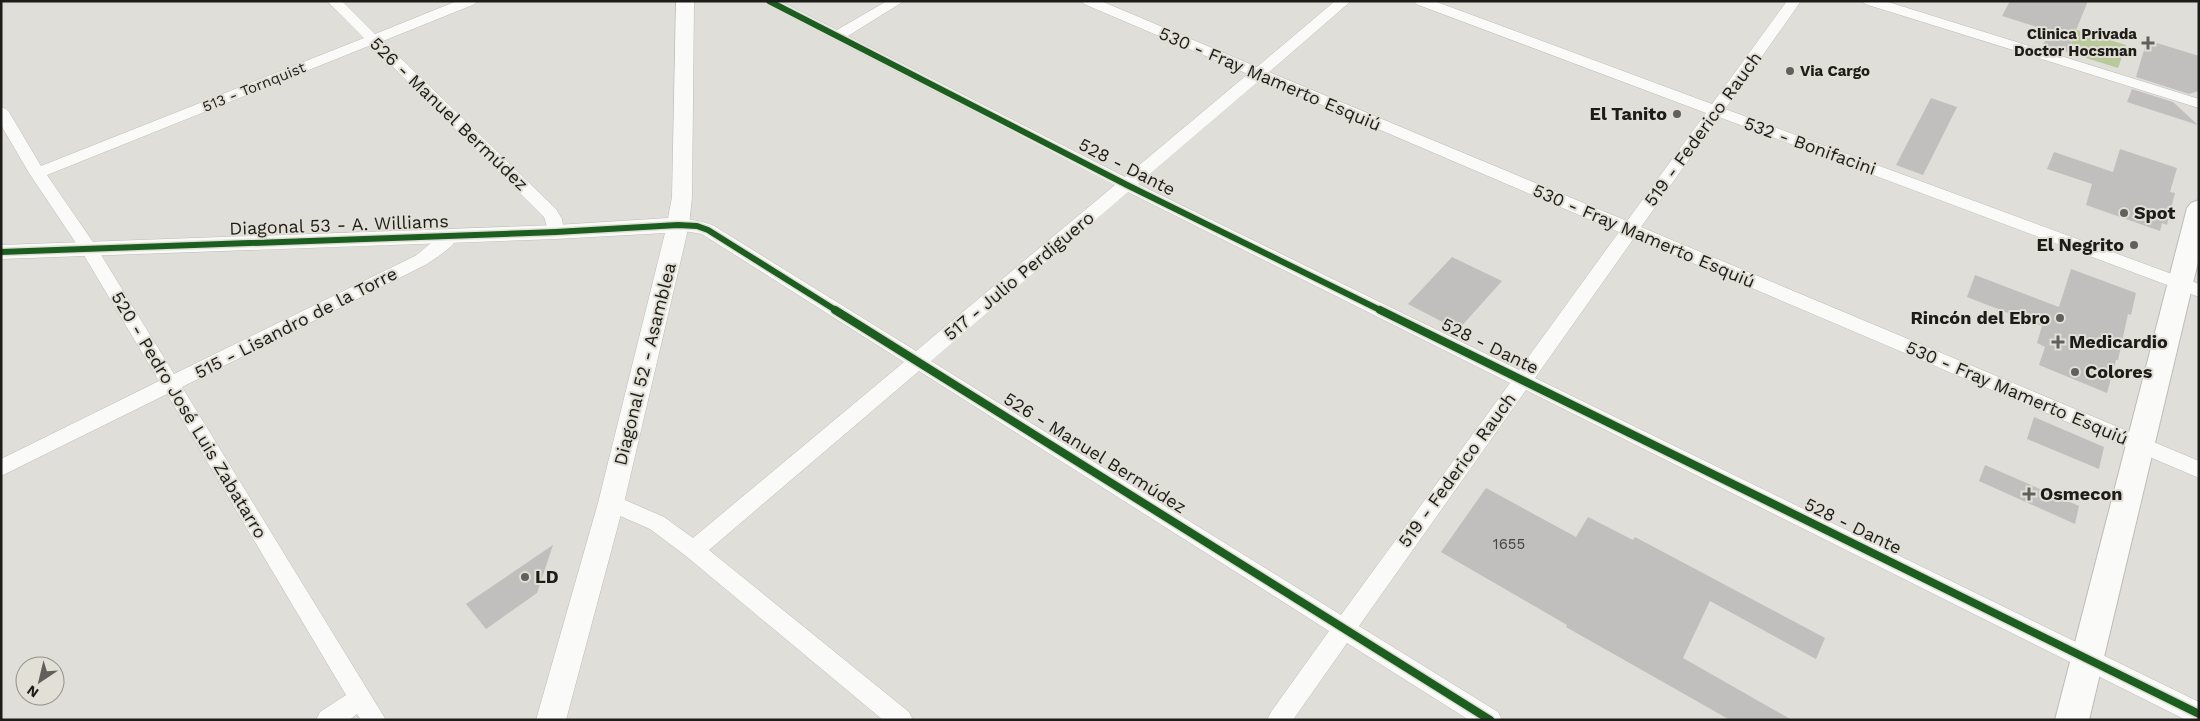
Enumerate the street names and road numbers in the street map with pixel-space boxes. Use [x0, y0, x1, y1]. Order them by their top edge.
street label: 530 - Fray Mamerto Esquiú [1156, 22, 1384, 135]
street label: 526 - Manuel Bermúdez [366, 33, 533, 195]
street label: 519 - Federico Rauch [1640, 47, 1766, 210]
street label: 513 - Tornquist [200, 58, 309, 116]
street label: 532 - Bonifacini [1741, 112, 1879, 179]
street label: 528 - Dante [1075, 133, 1179, 200]
street label: 530 - Fray Mamerto Esquiú [1530, 179, 1758, 292]
street label: 517 - Julio Perdiguero [939, 207, 1098, 345]
street label: Diagonal 53 - A. Williams [229, 210, 449, 239]
street label: Diagonal 52 - Asamblea [609, 260, 680, 467]
street label: 515 - Lisandro de la Torre [191, 262, 400, 383]
street label: 520 - Pedro José Luis Zabatarro [107, 288, 272, 542]
street label: 528 - Dante [1438, 313, 1542, 378]
street label: 530 - Fray Mamerto Esquiú [1903, 336, 2131, 449]
street label: 526 - Manuel Bermúdez [1000, 388, 1191, 518]
street label: 519 - Federico Rauch [1394, 388, 1520, 551]
street label: 528 - Dante [1801, 493, 1905, 558]

